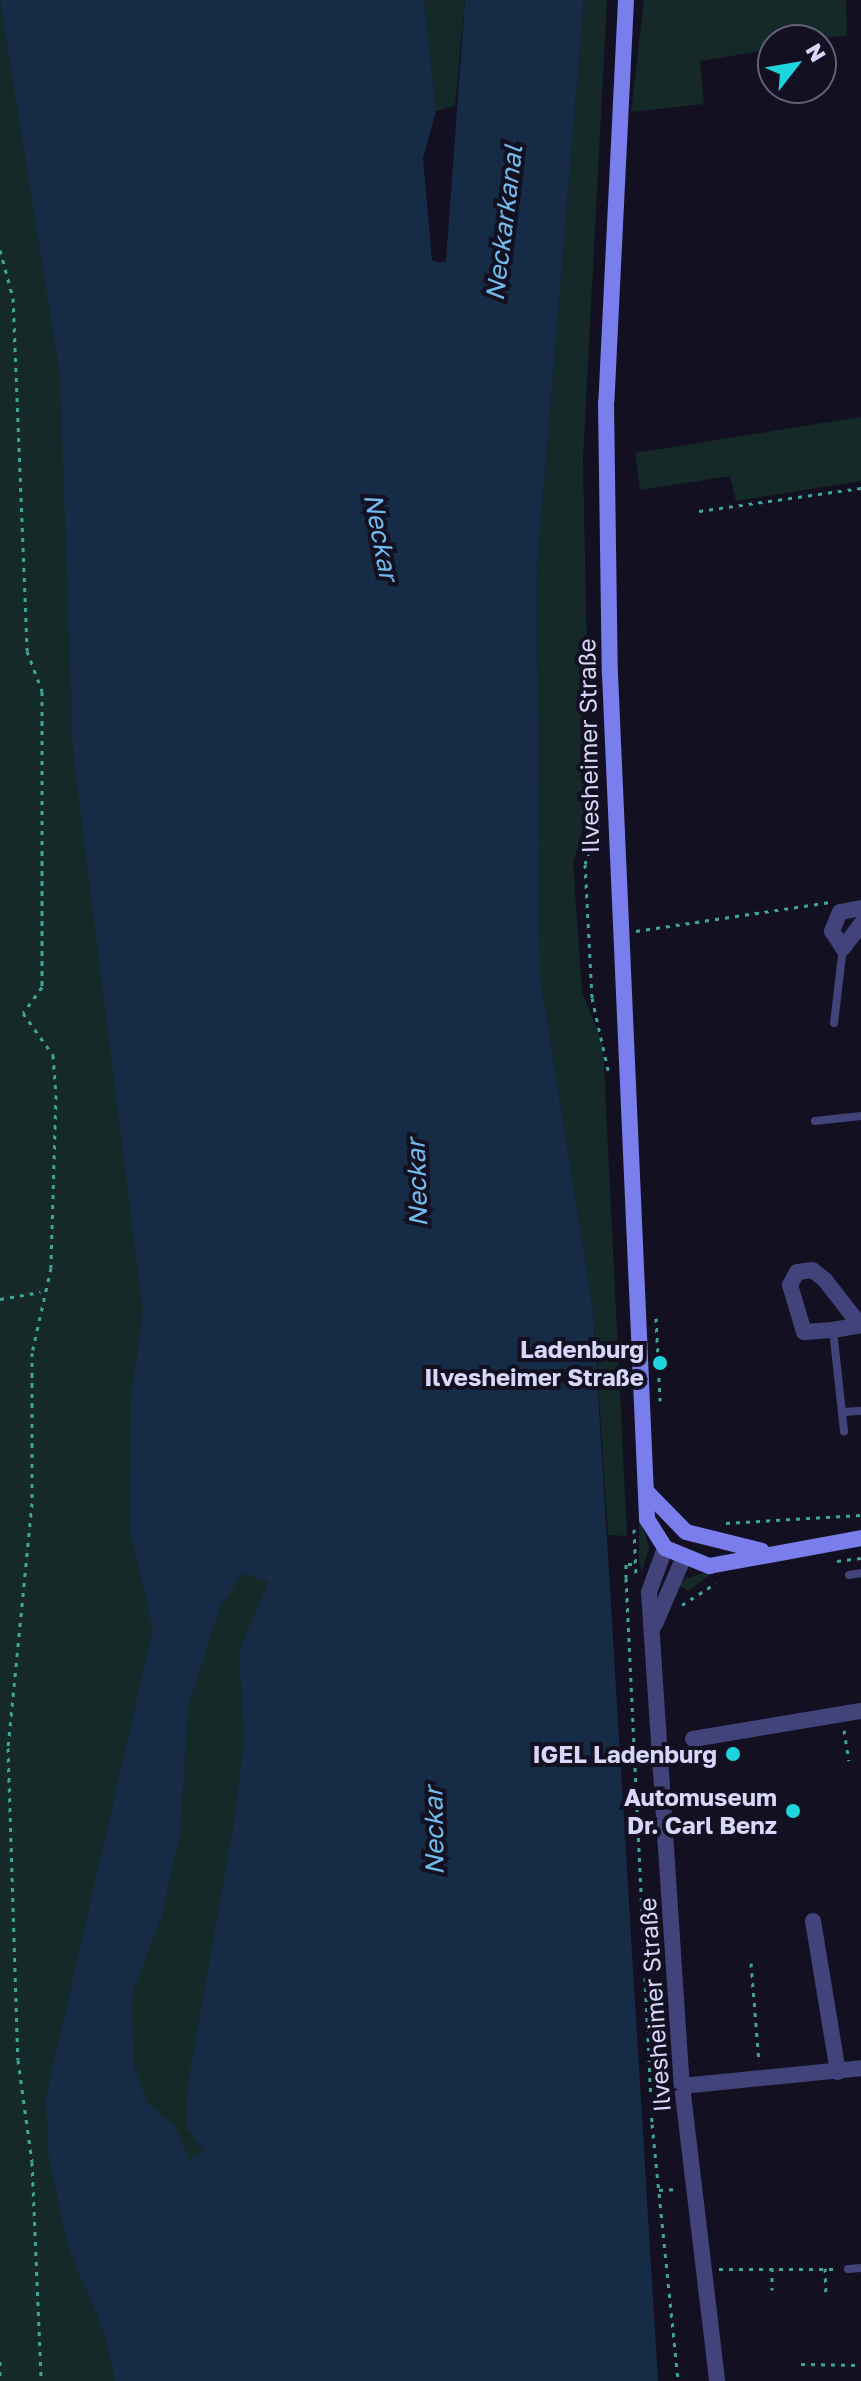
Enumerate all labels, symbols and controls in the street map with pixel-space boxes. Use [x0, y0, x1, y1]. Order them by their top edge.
north arrow [757, 24, 837, 104]
text: N [800, 38, 832, 67]
water label: Neckarkanal [479, 143, 529, 303]
water label: Neckar [357, 491, 405, 583]
street label: Ilvesheimer Straße [572, 638, 604, 854]
water label: Neckar [400, 1138, 434, 1228]
place label: Ladenburg Ilvesheimer Straße [424, 1335, 644, 1391]
marker: Ladenburg Ilvesheimer Straße [651, 1354, 669, 1372]
place label: IGEL Ladenburg [532, 1740, 717, 1768]
marker: IGEL Ladenburg [724, 1745, 742, 1763]
place label: Automuseum Dr. Carl Benz [624, 1783, 777, 1839]
water label: Neckar [418, 1787, 450, 1875]
marker: Automuseum Dr. Carl Benz [784, 1802, 802, 1820]
street label: Ilvesheimer Straße [632, 1897, 676, 2113]

